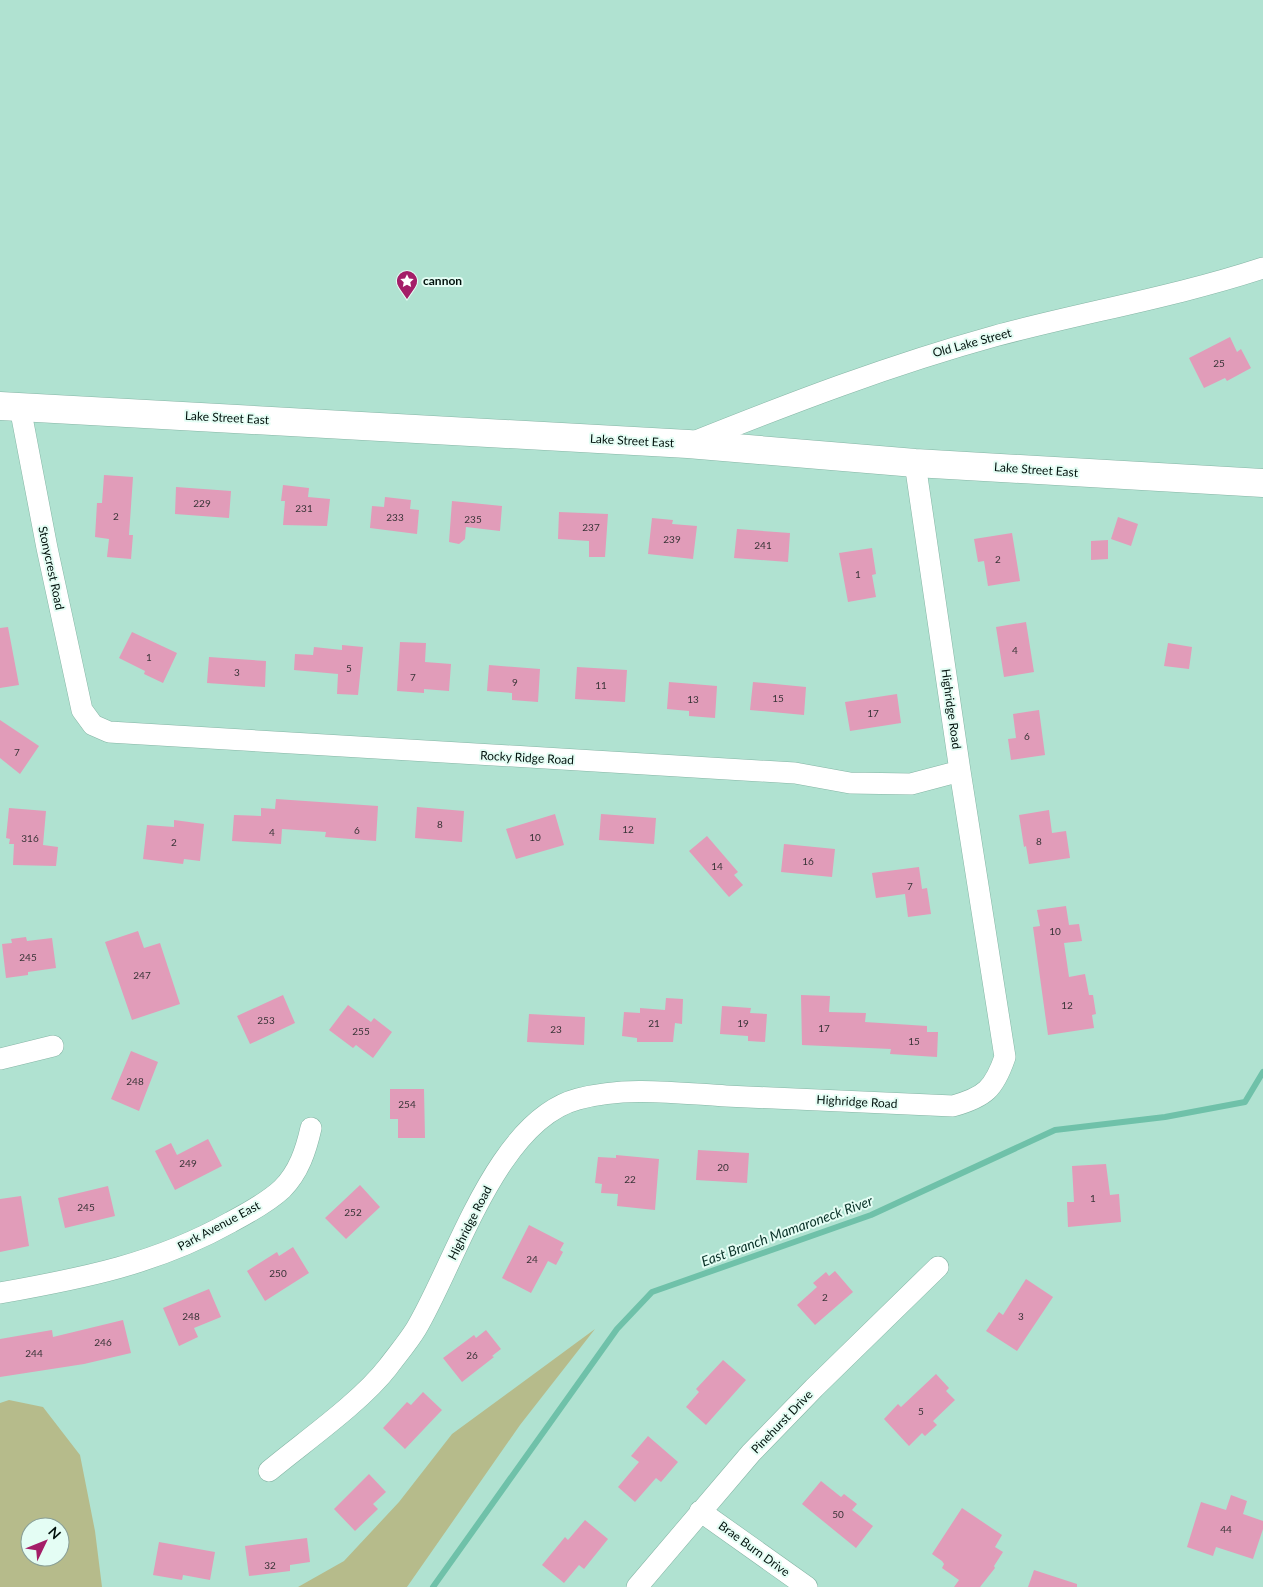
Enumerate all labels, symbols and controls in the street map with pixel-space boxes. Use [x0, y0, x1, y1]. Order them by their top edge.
place icon: cannon [395, 269, 419, 300]
place label: cannon [423, 273, 462, 288]
street label: Old Lake Street [931, 325, 1014, 360]
house number: 25 [1213, 357, 1225, 369]
street label: Lake Street East [185, 408, 270, 427]
street label: Lake Street East [590, 431, 675, 450]
street label: Lake Street East [993, 459, 1079, 480]
house number: 229 [193, 497, 211, 509]
house number: 231 [295, 502, 313, 514]
house number: 2 [113, 510, 119, 522]
house number: 233 [386, 511, 404, 523]
house number: 235 [464, 513, 482, 525]
house number: 237 [582, 521, 600, 533]
street label: Stonycrest Road [35, 525, 68, 611]
house number: 239 [663, 533, 681, 545]
house number: 241 [754, 539, 772, 551]
house number: 2 [995, 553, 1001, 565]
house number: 1 [855, 568, 861, 580]
house number: 4 [1012, 644, 1018, 656]
house number: 1 [146, 651, 152, 663]
house number: 5 [346, 662, 352, 674]
house number: 3 [234, 666, 240, 678]
street label: Highridge Road [938, 668, 965, 750]
house number: 7 [410, 671, 416, 683]
house number: 9 [512, 676, 518, 688]
house number: 11 [595, 679, 607, 691]
house number: 15 [772, 692, 784, 704]
house number: 13 [687, 693, 699, 705]
house number: 17 [867, 707, 879, 719]
house number: 6 [1024, 730, 1030, 742]
house number: 7 [14, 746, 20, 758]
street label: Rocky Ridge Road [480, 748, 574, 767]
house number: 8 [437, 818, 443, 830]
house number: 12 [622, 823, 634, 835]
house number: 6 [354, 824, 360, 836]
house number: 4 [269, 826, 275, 838]
house number: 10 [529, 831, 541, 843]
house number: 316 [21, 832, 39, 844]
house number: 8 [1036, 835, 1042, 847]
house number: 2 [171, 836, 177, 848]
house number: 16 [802, 855, 814, 867]
house number: 14 [711, 860, 723, 872]
house number: 7 [907, 880, 913, 892]
house number: 10 [1049, 925, 1061, 937]
house number: 245 [19, 951, 37, 963]
house number: 247 [133, 969, 151, 981]
house number: 12 [1061, 999, 1073, 1011]
house number: 253 [257, 1014, 275, 1026]
house number: 21 [648, 1017, 660, 1029]
house number: 19 [737, 1017, 749, 1029]
house number: 17 [818, 1022, 830, 1034]
house number: 23 [550, 1023, 562, 1035]
house number: 255 [352, 1025, 370, 1037]
house number: 15 [908, 1035, 920, 1047]
house number: 248 [126, 1075, 144, 1087]
street label: Highridge Road [816, 1092, 898, 1111]
house number: 254 [398, 1098, 416, 1110]
house number: 249 [179, 1157, 197, 1169]
house number: 20 [717, 1161, 729, 1173]
house number: 22 [624, 1173, 636, 1185]
street label: Highridge Road [444, 1183, 495, 1262]
water label: East Branch Mamaroneck River [699, 1191, 875, 1270]
house number: 1 [1090, 1192, 1096, 1204]
street label: Park Avenue East [175, 1197, 263, 1254]
house number: 245 [77, 1201, 95, 1213]
house number: 252 [344, 1206, 362, 1218]
house number: 24 [526, 1253, 538, 1265]
house number: 250 [269, 1267, 287, 1279]
house number: 2 [822, 1291, 828, 1303]
house number: 248 [182, 1310, 200, 1322]
house number: 3 [1018, 1310, 1024, 1322]
house number: 246 [94, 1336, 112, 1348]
house number: 244 [25, 1347, 43, 1359]
house number: 26 [466, 1349, 478, 1361]
street label: Pinehurst Drive [748, 1387, 816, 1456]
house number: 5 [918, 1405, 924, 1417]
house number: 50 [832, 1508, 844, 1520]
north arrow [20, 1517, 70, 1567]
street label: Brae Burn Drive [716, 1518, 793, 1579]
text: N [45, 1523, 65, 1543]
house number: 44 [1220, 1523, 1232, 1535]
house number: 32 [264, 1559, 276, 1571]

